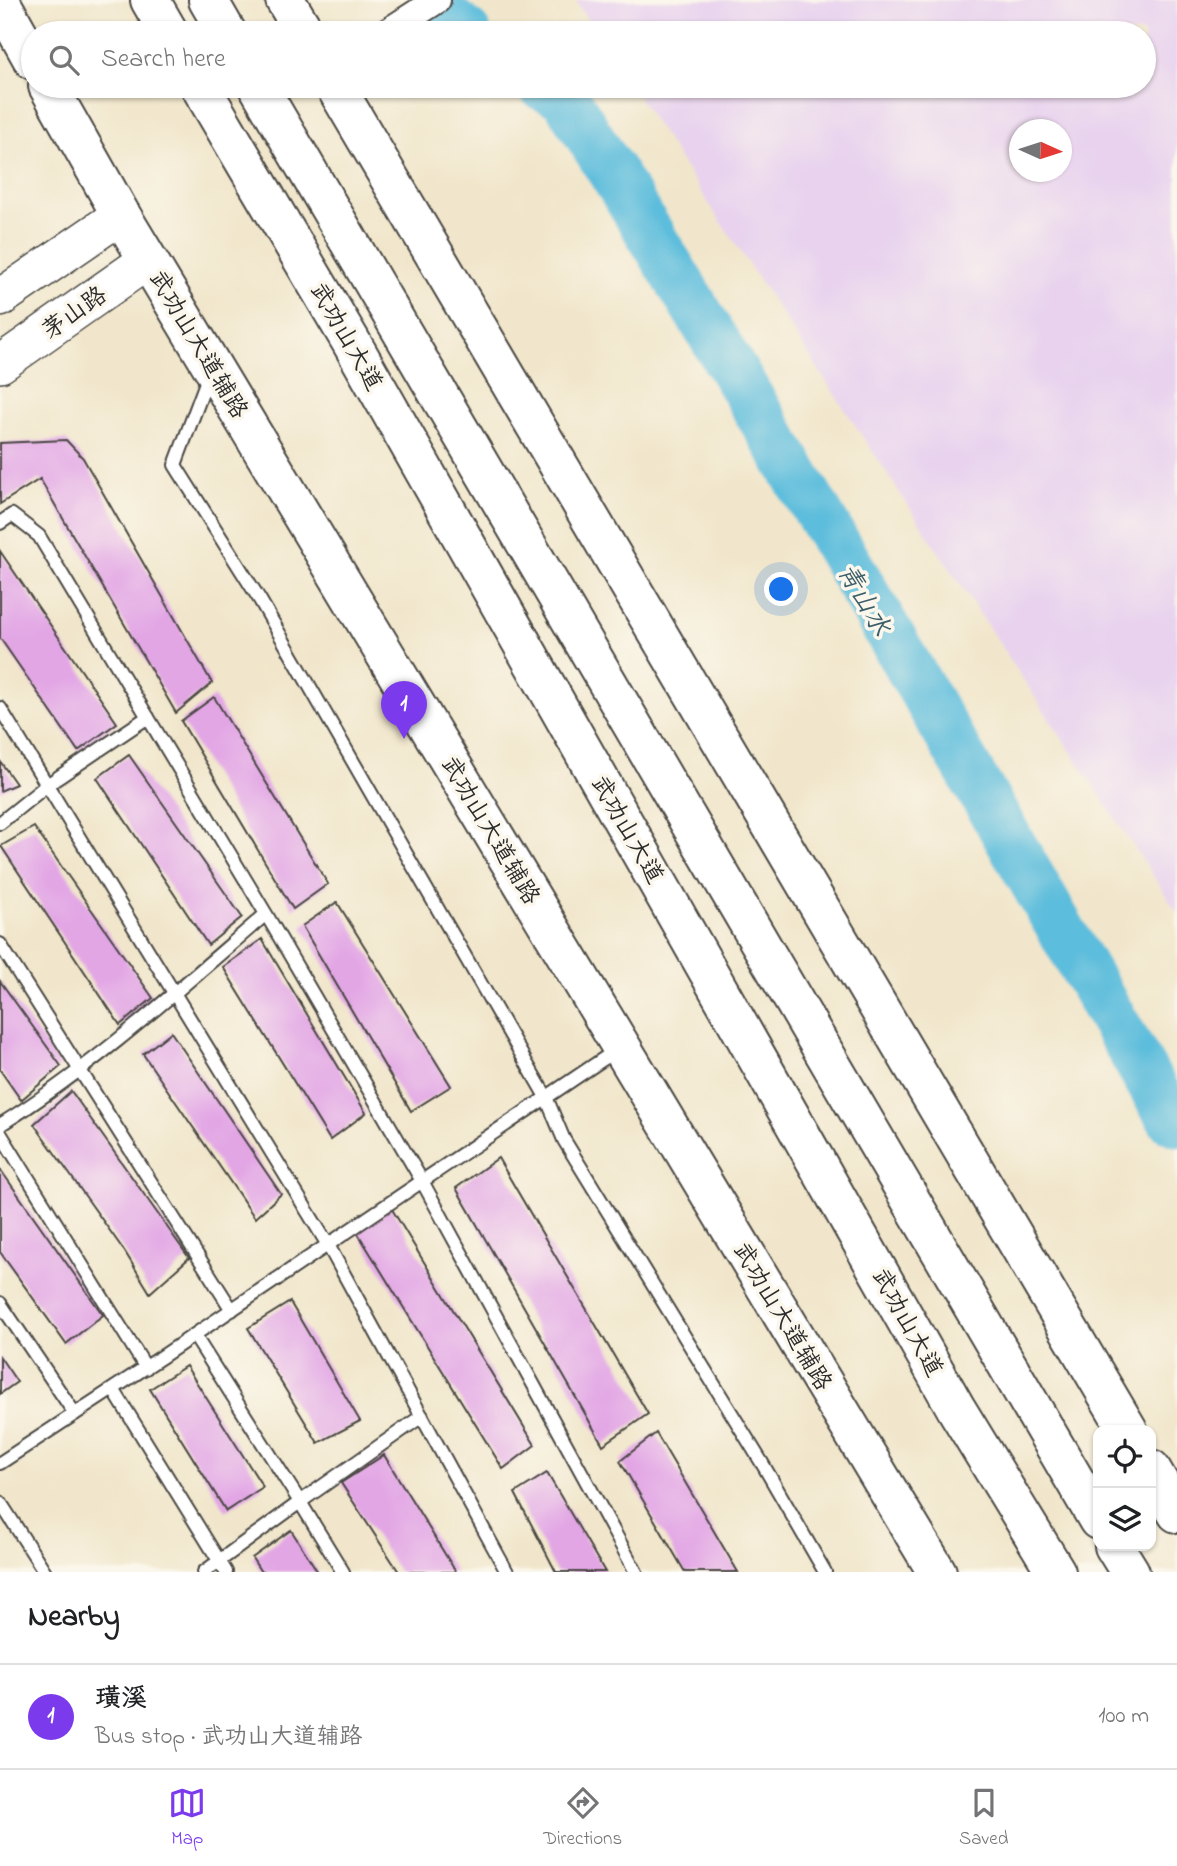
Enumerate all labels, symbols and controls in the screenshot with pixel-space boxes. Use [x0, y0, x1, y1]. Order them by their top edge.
search box [21, 21, 1156, 98]
icon: search [45, 41, 83, 79]
text: Search here [101, 41, 226, 79]
north arrow [1009, 119, 1072, 182]
street label: 武功山大道辅路 [139, 264, 255, 426]
street label: 武功山大道 [300, 277, 390, 398]
street label: 茅山路 [36, 279, 115, 349]
water label: 青山水 [826, 557, 899, 645]
your location [764, 572, 798, 606]
pin: 1 [381, 681, 427, 739]
street label: 武功山大道辅路 [431, 750, 547, 912]
street label: 武功山大道 [581, 770, 671, 891]
street label: 武功山大道辅路 [723, 1236, 839, 1398]
street label: 武功山大道 [861, 1262, 950, 1384]
map controls [1093, 1425, 1156, 1551]
button: locate [1093, 1425, 1156, 1488]
button: layers [1093, 1488, 1156, 1551]
text: Nearby [28, 1596, 120, 1640]
text: 璜溪 [95, 1681, 147, 1719]
text: 1 [47, 1700, 55, 1733]
text: 100 m [1098, 1700, 1149, 1733]
text: Bus stop · 武功山大道辅路 [95, 1721, 362, 1754]
tab: Map [168, 1784, 206, 1853]
tab: Directions [543, 1784, 622, 1853]
tab: Saved [959, 1784, 1009, 1853]

